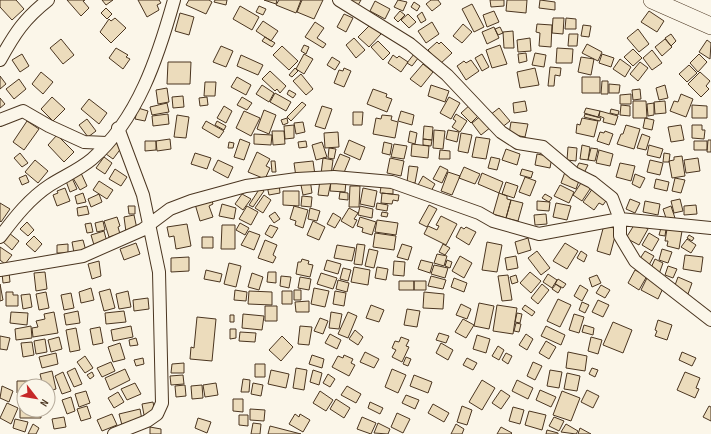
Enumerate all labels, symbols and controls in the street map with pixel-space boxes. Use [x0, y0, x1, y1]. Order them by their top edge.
north arrow [16, 378, 56, 418]
text: N [37, 397, 51, 409]

